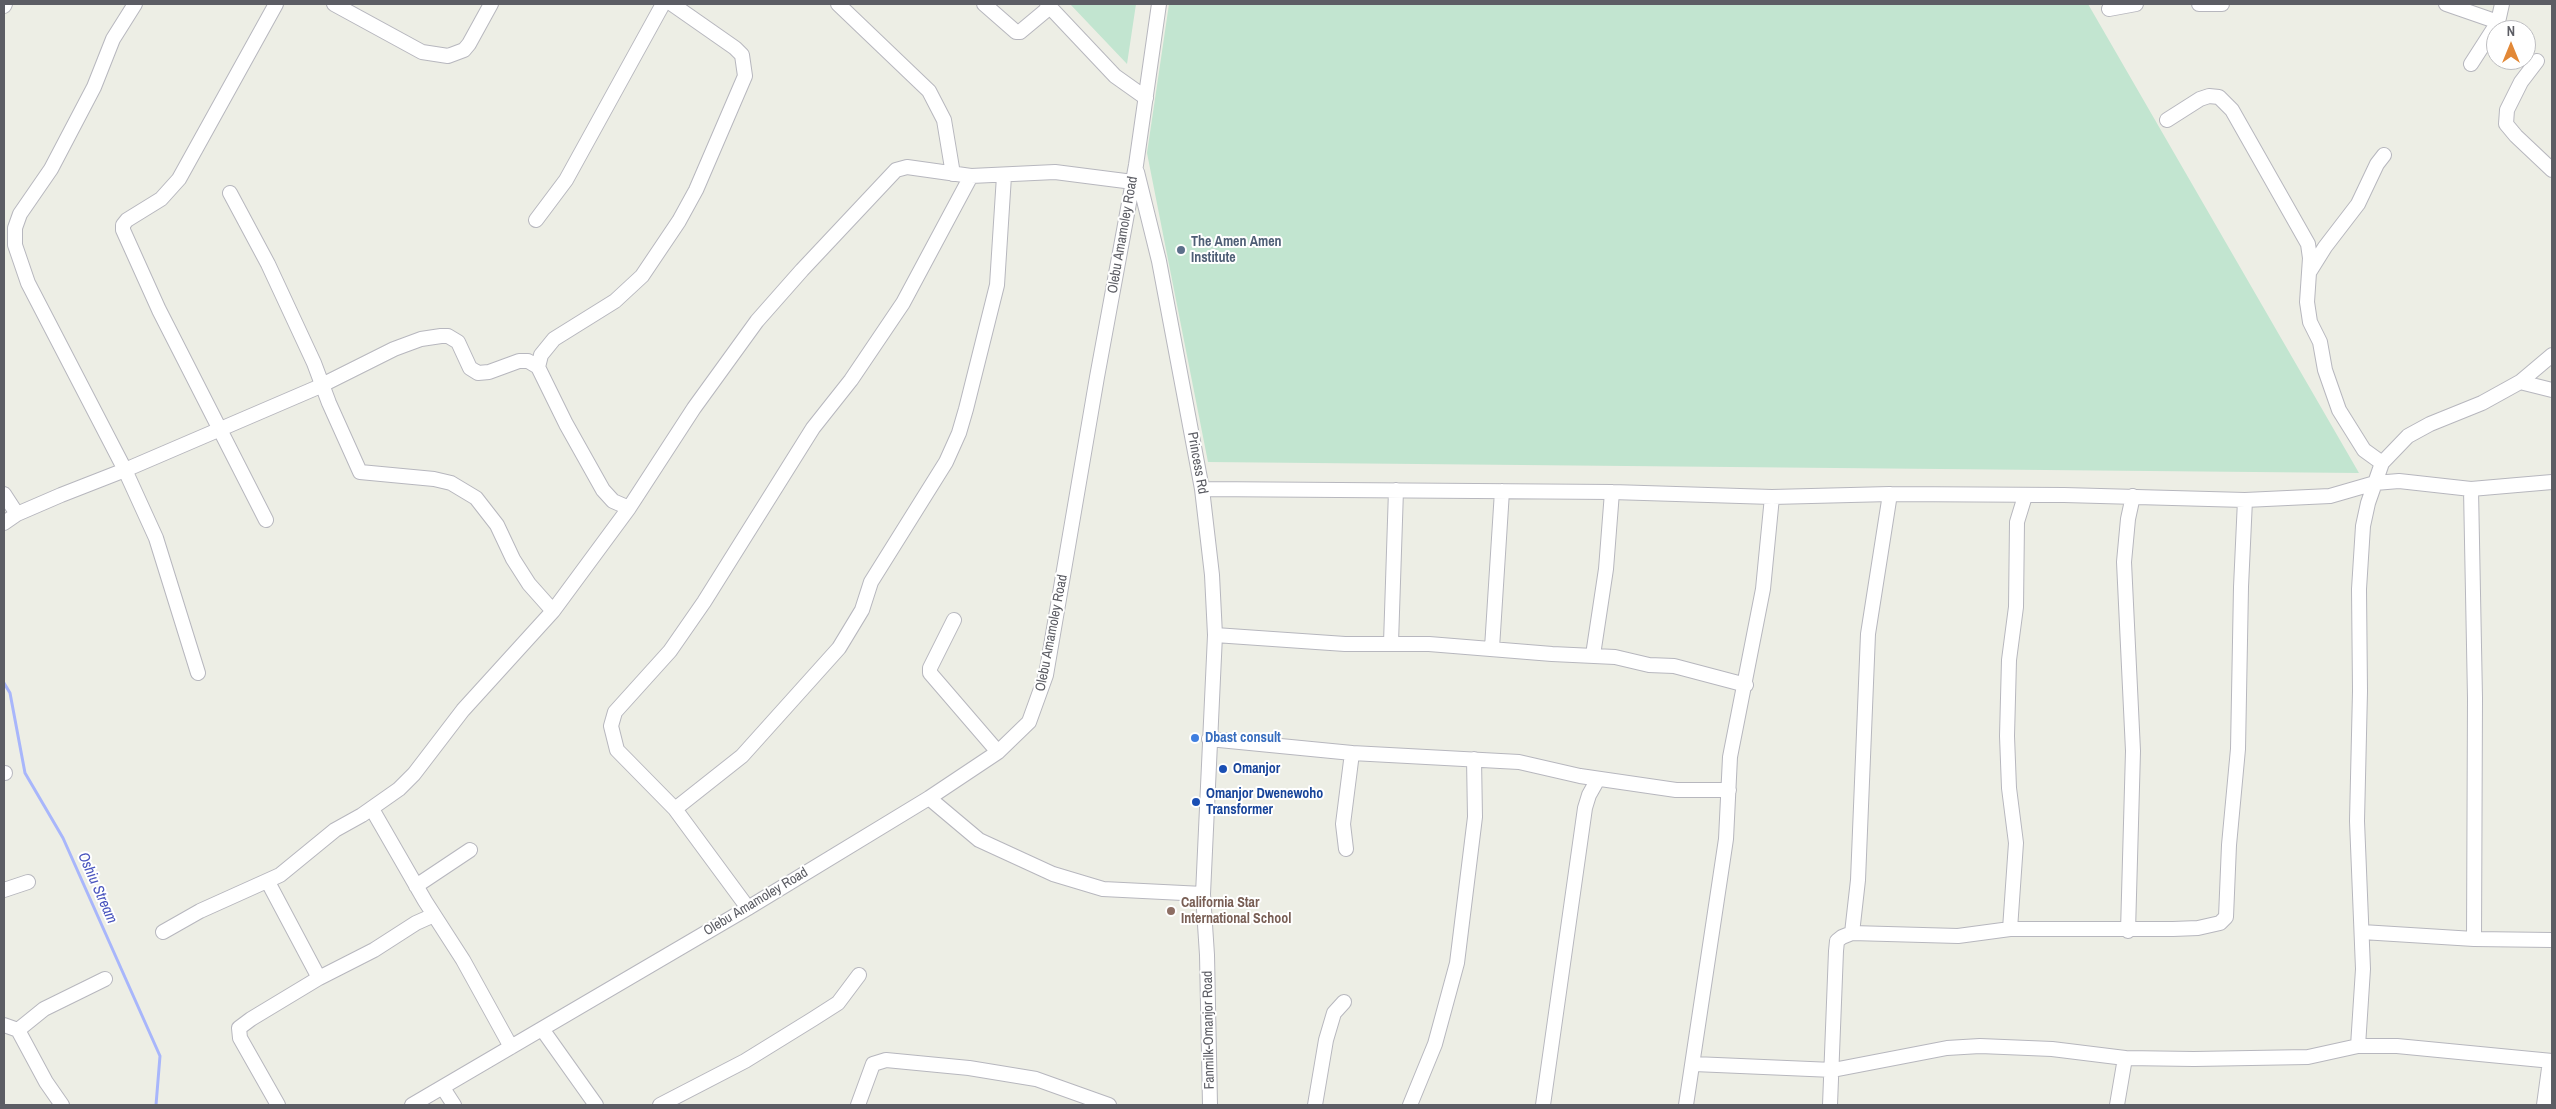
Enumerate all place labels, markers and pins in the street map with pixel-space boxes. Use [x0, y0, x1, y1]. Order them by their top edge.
place label: The Amen Amen Institute [1191, 234, 1282, 266]
marker: The Amen Amen Institute [1175, 244, 1187, 256]
place label: Dbast consult [1205, 730, 1281, 746]
marker: Dbast consult [1189, 732, 1201, 744]
place label: Omanjor [1233, 761, 1280, 777]
marker: Omanjor [1217, 763, 1229, 775]
place label: Omanjor Dwenewoho Transformer [1206, 786, 1323, 819]
marker: Omanjor Dwenewoho Transformer [1190, 796, 1202, 808]
place label: California Star International School [1181, 895, 1291, 928]
marker: California Star International School [1165, 905, 1177, 917]

